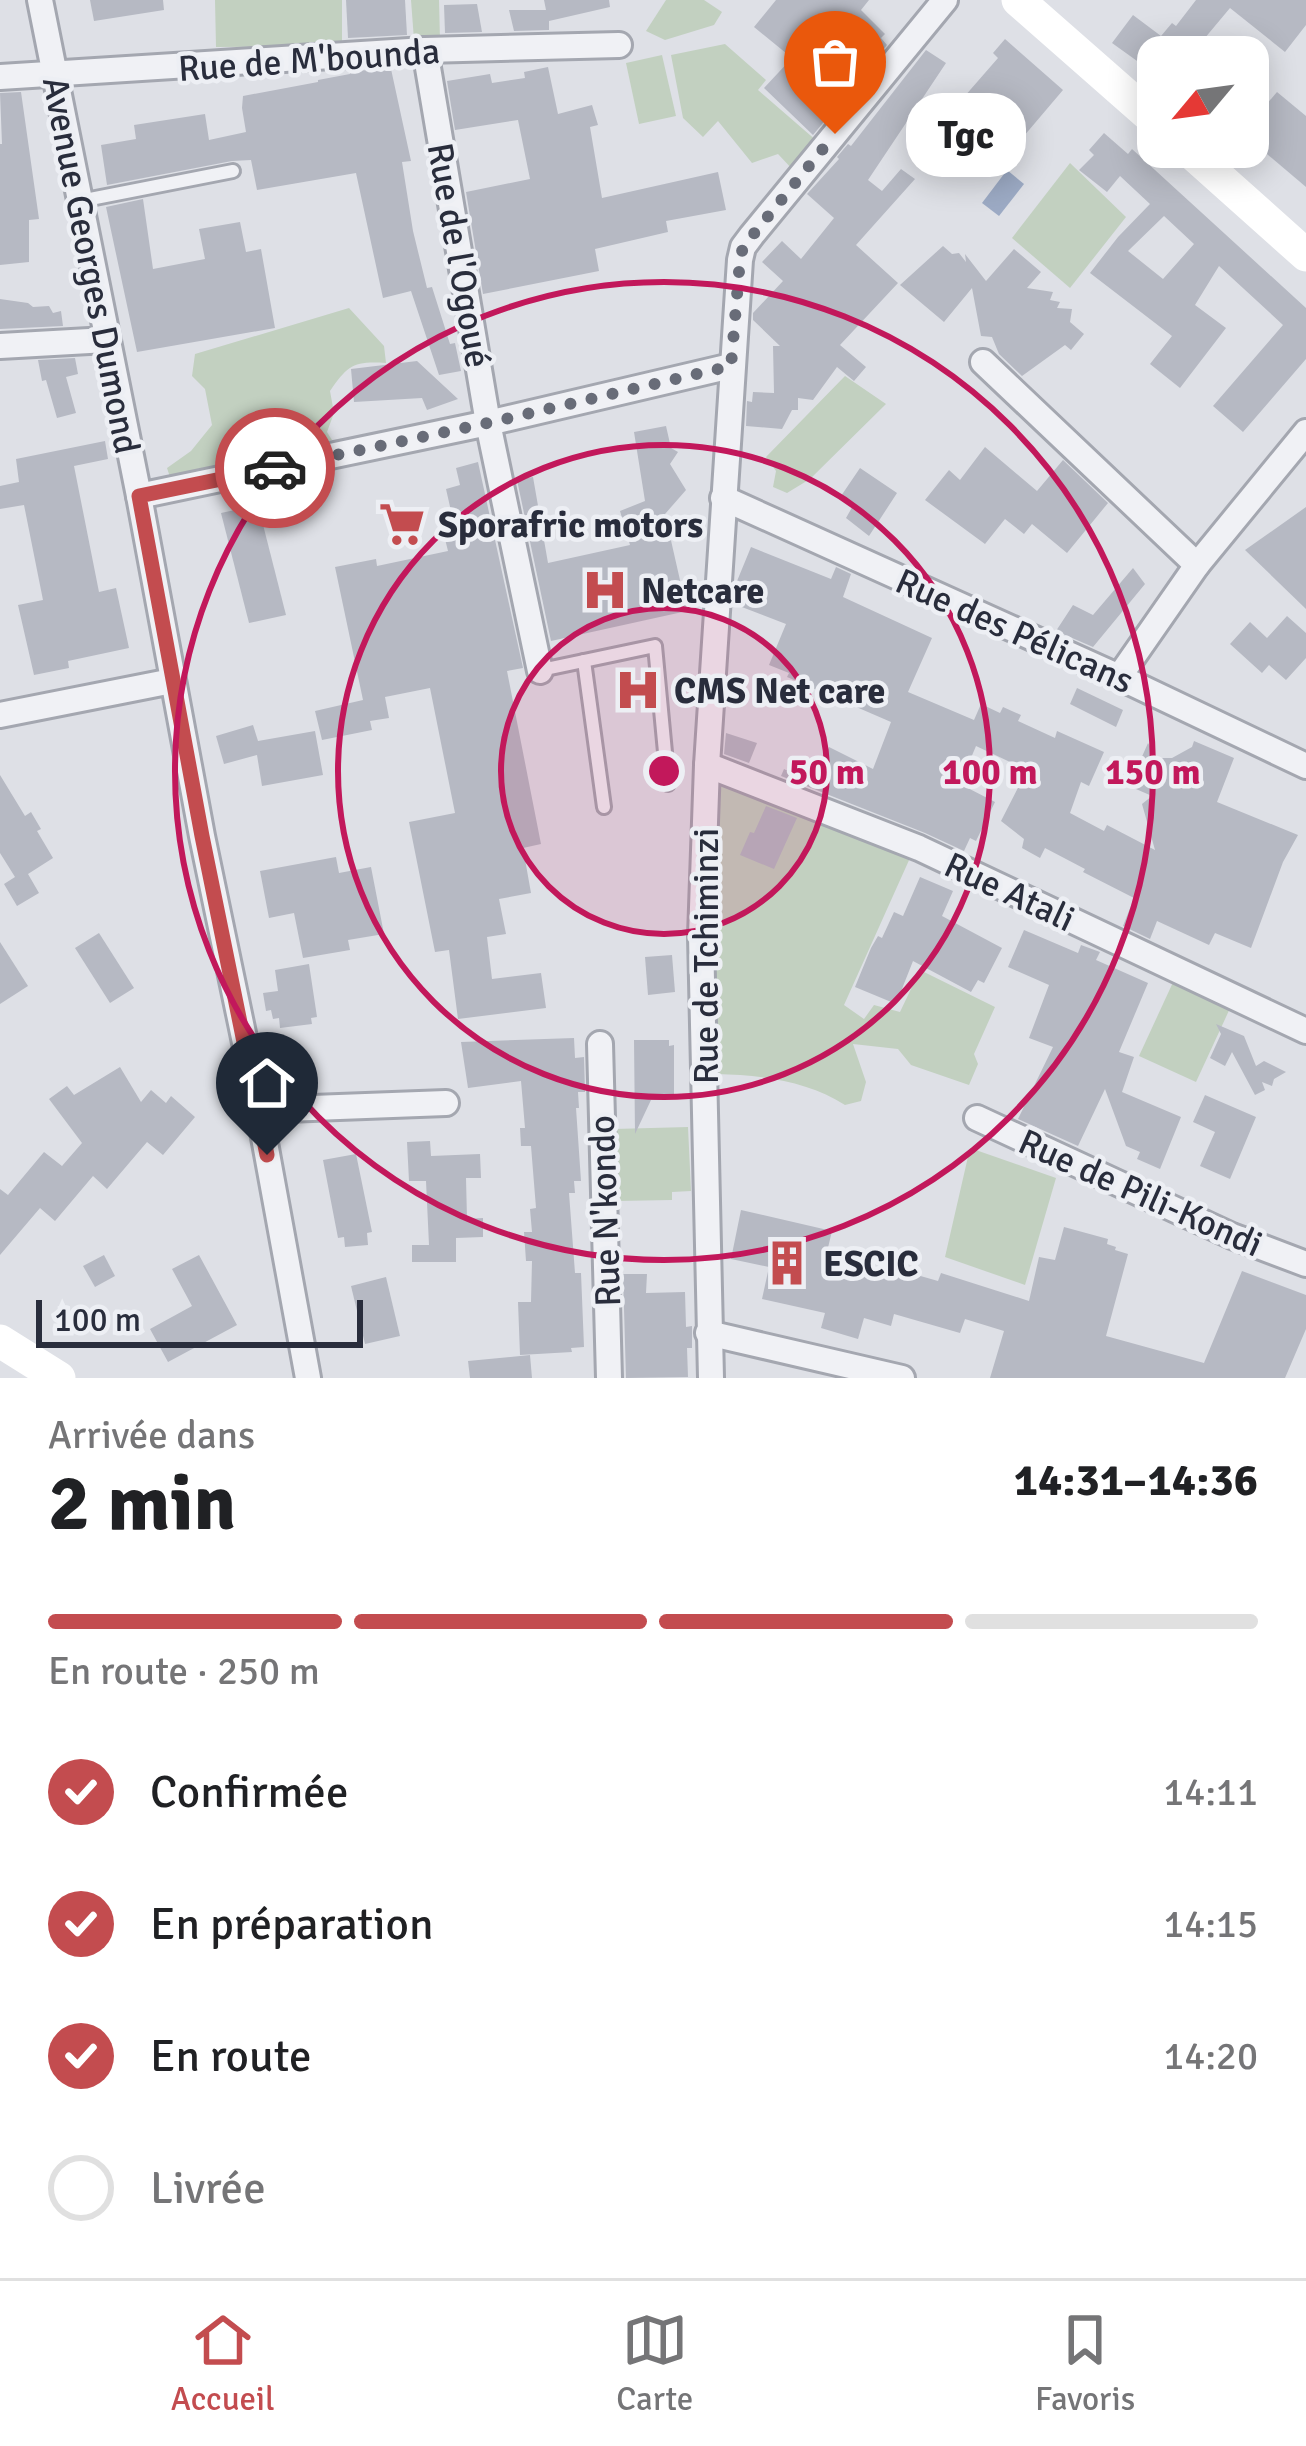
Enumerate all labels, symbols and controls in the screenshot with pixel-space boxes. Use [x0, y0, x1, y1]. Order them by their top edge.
pin [784, 11, 886, 134]
street label: Rue de M'bounda [177, 29, 441, 92]
icon: bag [802, 29, 868, 95]
north arrow [1137, 36, 1269, 168]
map controls [1137, 36, 1269, 168]
street label: Avenue Georges Dumond [32, 73, 149, 458]
callout: Tgc [907, 92, 1027, 176]
text: Tgc [938, 111, 994, 159]
street label: Rue de l'Ogoué [417, 139, 500, 371]
courier [215, 408, 335, 528]
icon: car [242, 435, 308, 501]
supermarket icon: Sporafric motors [377, 499, 427, 549]
place label: Sporafric motors [438, 503, 703, 548]
street label: Rue des Pélicans [889, 559, 1140, 704]
hospital icon: Netcare [580, 565, 630, 615]
place label: Netcare [641, 569, 764, 614]
hospital icon: CMS Net care [613, 665, 663, 715]
place label: CMS Net care [674, 669, 885, 714]
centre of rings [643, 750, 685, 792]
text: 50 m [789, 750, 865, 795]
text: 100 m [942, 750, 1038, 795]
text: 150 m [1105, 750, 1201, 795]
street label: Rue de Tchiminzi [684, 828, 729, 1084]
street label: Rue Atali [937, 843, 1082, 942]
pin [216, 1032, 318, 1155]
icon: home [234, 1050, 300, 1116]
street label: Rue N'kondo [580, 1114, 631, 1308]
street label: Rue de Pili-Kondi [1011, 1119, 1269, 1267]
building icon: ESCIC [762, 1238, 812, 1288]
place label: ESCIC [823, 1242, 919, 1287]
scale bar [36, 1294, 363, 1347]
text: 100 m [54, 1300, 141, 1341]
text: Arrivée dans [48, 1411, 255, 1459]
text: 14:31–14:36 [1014, 1453, 1258, 1508]
text: 2 min [48, 1456, 236, 1552]
text: En route · 250 m [48, 1647, 320, 1695]
icon: check [48, 1759, 114, 1825]
text: Confirmée [150, 1765, 348, 1820]
text: 14:11 [1163, 1768, 1258, 1816]
icon: check [48, 1891, 114, 1957]
text: En préparation [150, 1897, 433, 1952]
text: 14:15 [1163, 1900, 1258, 1948]
icon: check [48, 2023, 114, 2089]
text: En route [150, 2029, 312, 2084]
text: 14:20 [1163, 2032, 1258, 2080]
text: Livrée [150, 2161, 266, 2216]
tab: Accueil [171, 2307, 275, 2420]
tab: Carte [616, 2307, 693, 2420]
tab: Favoris [1035, 2307, 1135, 2420]

